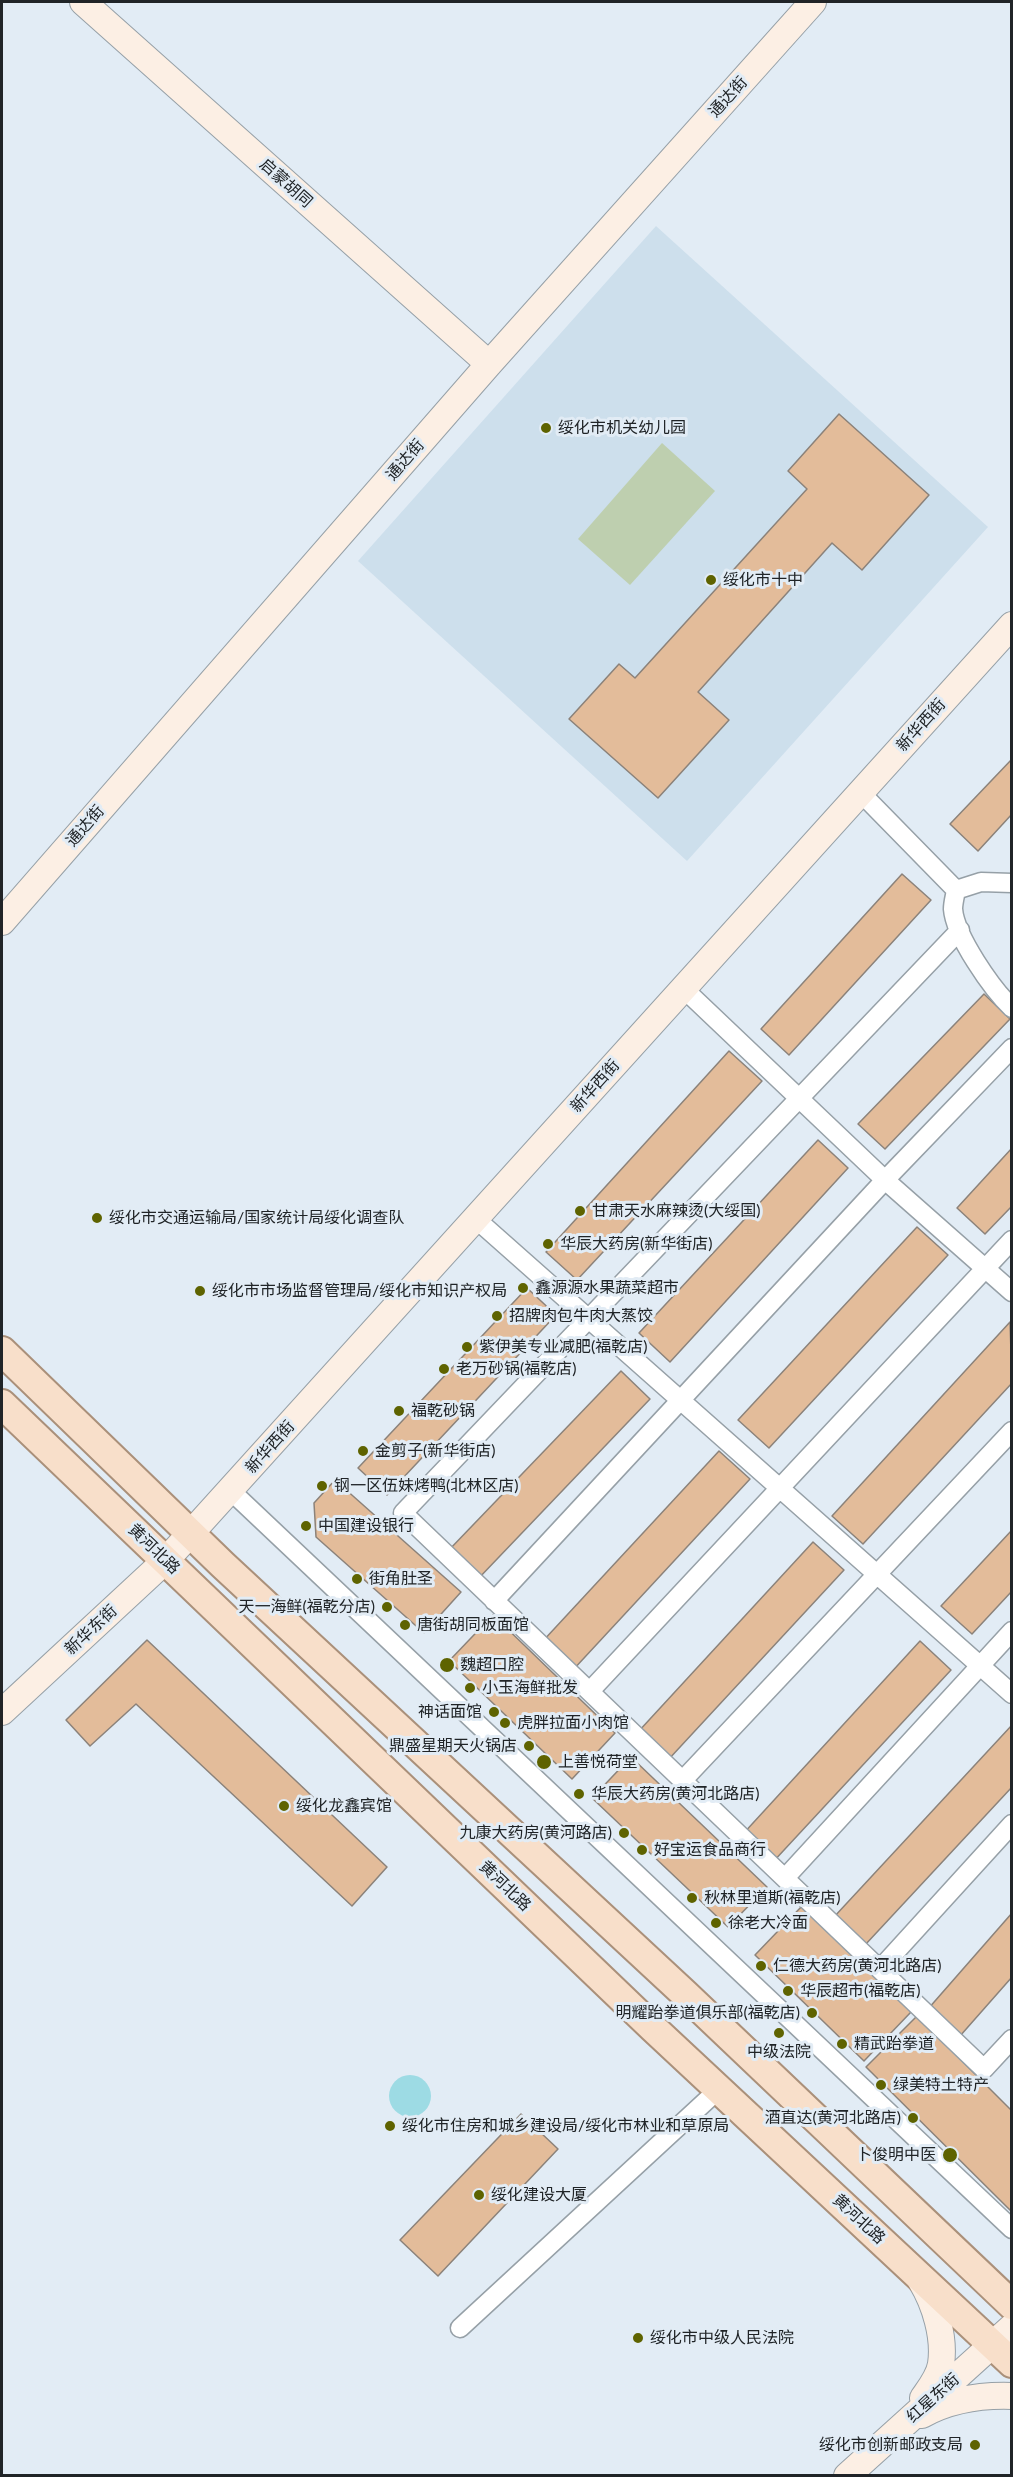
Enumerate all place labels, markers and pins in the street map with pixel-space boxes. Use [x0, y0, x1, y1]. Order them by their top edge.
place label: 绥化市机关幼儿园 [558, 418, 686, 438]
marker: 绥化市机关幼儿园 [539, 421, 553, 435]
place label: 绥化市十中 [723, 570, 803, 590]
marker: 绥化市十中 [704, 573, 718, 587]
place label: 甘肃天水麻辣烫(大绥国) [592, 1201, 761, 1221]
marker: 甘肃天水麻辣烫(大绥国) [573, 1204, 587, 1218]
place label: 绥化市交通运输局/国家统计局绥化调查队 [109, 1208, 404, 1228]
marker: 绥化市交通运输局/国家统计局绥化调查队 [90, 1211, 104, 1225]
place label: 华辰大药房(新华街店) [560, 1234, 713, 1254]
marker: 华辰大药房(新华街店) [541, 1237, 555, 1251]
place label: 鑫源源水果蔬菜超市 [535, 1278, 679, 1298]
place label: 绥化市市场监督管理局/绥化市知识产权局 [212, 1281, 507, 1301]
marker: 鑫源源水果蔬菜超市 [516, 1281, 530, 1295]
marker: 绥化市市场监督管理局/绥化市知识产权局 [193, 1284, 207, 1298]
place label: 招牌肉包牛肉大蒸饺 [509, 1306, 653, 1326]
marker: 招牌肉包牛肉大蒸饺 [490, 1309, 504, 1323]
place label: 紫伊美专业减肥(福乾店) [479, 1337, 648, 1357]
marker: 紫伊美专业减肥(福乾店) [460, 1340, 474, 1354]
place label: 老万砂锅(福乾店) [456, 1359, 577, 1379]
marker: 老万砂锅(福乾店) [437, 1362, 451, 1376]
place label: 福乾砂锅 [411, 1401, 475, 1421]
marker: 福乾砂锅 [392, 1404, 406, 1418]
place label: 金剪子(新华街店) [375, 1441, 496, 1461]
marker: 金剪子(新华街店) [356, 1444, 370, 1458]
place label: 钢一区伍妹烤鸭(北林区店) [334, 1476, 519, 1496]
marker: 钢一区伍妹烤鸭(北林区店) [315, 1479, 329, 1493]
place label: 中国建设银行 [318, 1516, 414, 1536]
marker: 中国建设银行 [299, 1519, 313, 1533]
place label: 街角肚圣 [369, 1569, 433, 1589]
marker: 街角肚圣 [350, 1572, 364, 1586]
place label: 天一海鲜(福乾分店) [238, 1597, 375, 1617]
marker: 天一海鲜(福乾分店) [380, 1600, 394, 1614]
place label: 唐街胡同板面馆 [417, 1615, 529, 1635]
marker: 唐街胡同板面馆 [398, 1618, 412, 1632]
place label: 魏超口腔 [460, 1655, 524, 1675]
marker: 魏超口腔 [438, 1656, 456, 1674]
place label: 小玉海鲜批发 [482, 1678, 578, 1698]
marker: 小玉海鲜批发 [463, 1681, 477, 1695]
place label: 神话面馆 [418, 1702, 482, 1722]
marker: 神话面馆 [487, 1705, 501, 1719]
place label: 虎胖拉面小肉馆 [517, 1713, 629, 1733]
marker: 虎胖拉面小肉馆 [498, 1716, 512, 1730]
place label: 鼎盛星期天火锅店 [389, 1736, 517, 1756]
marker: 鼎盛星期天火锅店 [522, 1739, 536, 1753]
place label: 上善悦荷堂 [558, 1752, 638, 1772]
marker: 上善悦荷堂 [535, 1753, 553, 1771]
place label: 华辰大药房(黄河北路店) [591, 1784, 760, 1804]
marker: 华辰大药房(黄河北路店) [572, 1787, 586, 1801]
place label: 绥化龙鑫宾馆 [296, 1796, 392, 1816]
marker: 绥化龙鑫宾馆 [277, 1799, 291, 1813]
place label: 九康大药房(黄河路店) [459, 1823, 612, 1843]
marker: 九康大药房(黄河路店) [617, 1826, 631, 1840]
place label: 好宝运食品商行 [654, 1840, 766, 1860]
marker: 好宝运食品商行 [635, 1843, 649, 1857]
place label: 秋林里道斯(福乾店) [704, 1888, 841, 1908]
marker: 秋林里道斯(福乾店) [685, 1891, 699, 1905]
place label: 徐老大冷面 [728, 1913, 808, 1933]
marker: 徐老大冷面 [709, 1916, 723, 1930]
place label: 仁德大药房(黄河北路店) [773, 1956, 942, 1976]
marker: 仁德大药房(黄河北路店) [754, 1959, 768, 1973]
place label: 华辰超市(福乾店) [800, 1981, 921, 2001]
marker: 华辰超市(福乾店) [781, 1984, 795, 1998]
place label: 明耀跆拳道俱乐部(福乾店) [615, 2003, 800, 2023]
marker: 明耀跆拳道俱乐部(福乾店) [805, 2006, 819, 2020]
marker: 中级法院 [772, 2026, 786, 2040]
place label: 精武跆拳道 [854, 2034, 934, 2054]
marker: 精武跆拳道 [835, 2037, 849, 2051]
place label: 中级法院 [747, 2042, 811, 2062]
place label: 绿美特土特产 [893, 2075, 989, 2095]
marker: 绿美特土特产 [874, 2078, 888, 2092]
place label: 酒直达(黄河北路店) [764, 2108, 901, 2128]
marker: 酒直达(黄河北路店) [906, 2111, 920, 2125]
place label: 绥化市住房和城乡建设局/绥化市林业和草原局 [402, 2116, 729, 2136]
marker: 绥化市住房和城乡建设局/绥化市林业和草原局 [383, 2119, 397, 2133]
place label: 卜俊明中医 [856, 2145, 936, 2165]
marker: 卜俊明中医 [941, 2146, 959, 2164]
place label: 绥化建设大厦 [491, 2185, 587, 2205]
marker: 绥化建设大厦 [472, 2188, 486, 2202]
place label: 绥化市中级人民法院 [650, 2328, 794, 2348]
marker: 绥化市中级人民法院 [631, 2331, 645, 2345]
place label: 绥化市创新邮政支局 [819, 2435, 963, 2455]
marker: 绥化市创新邮政支局 [968, 2438, 982, 2452]

